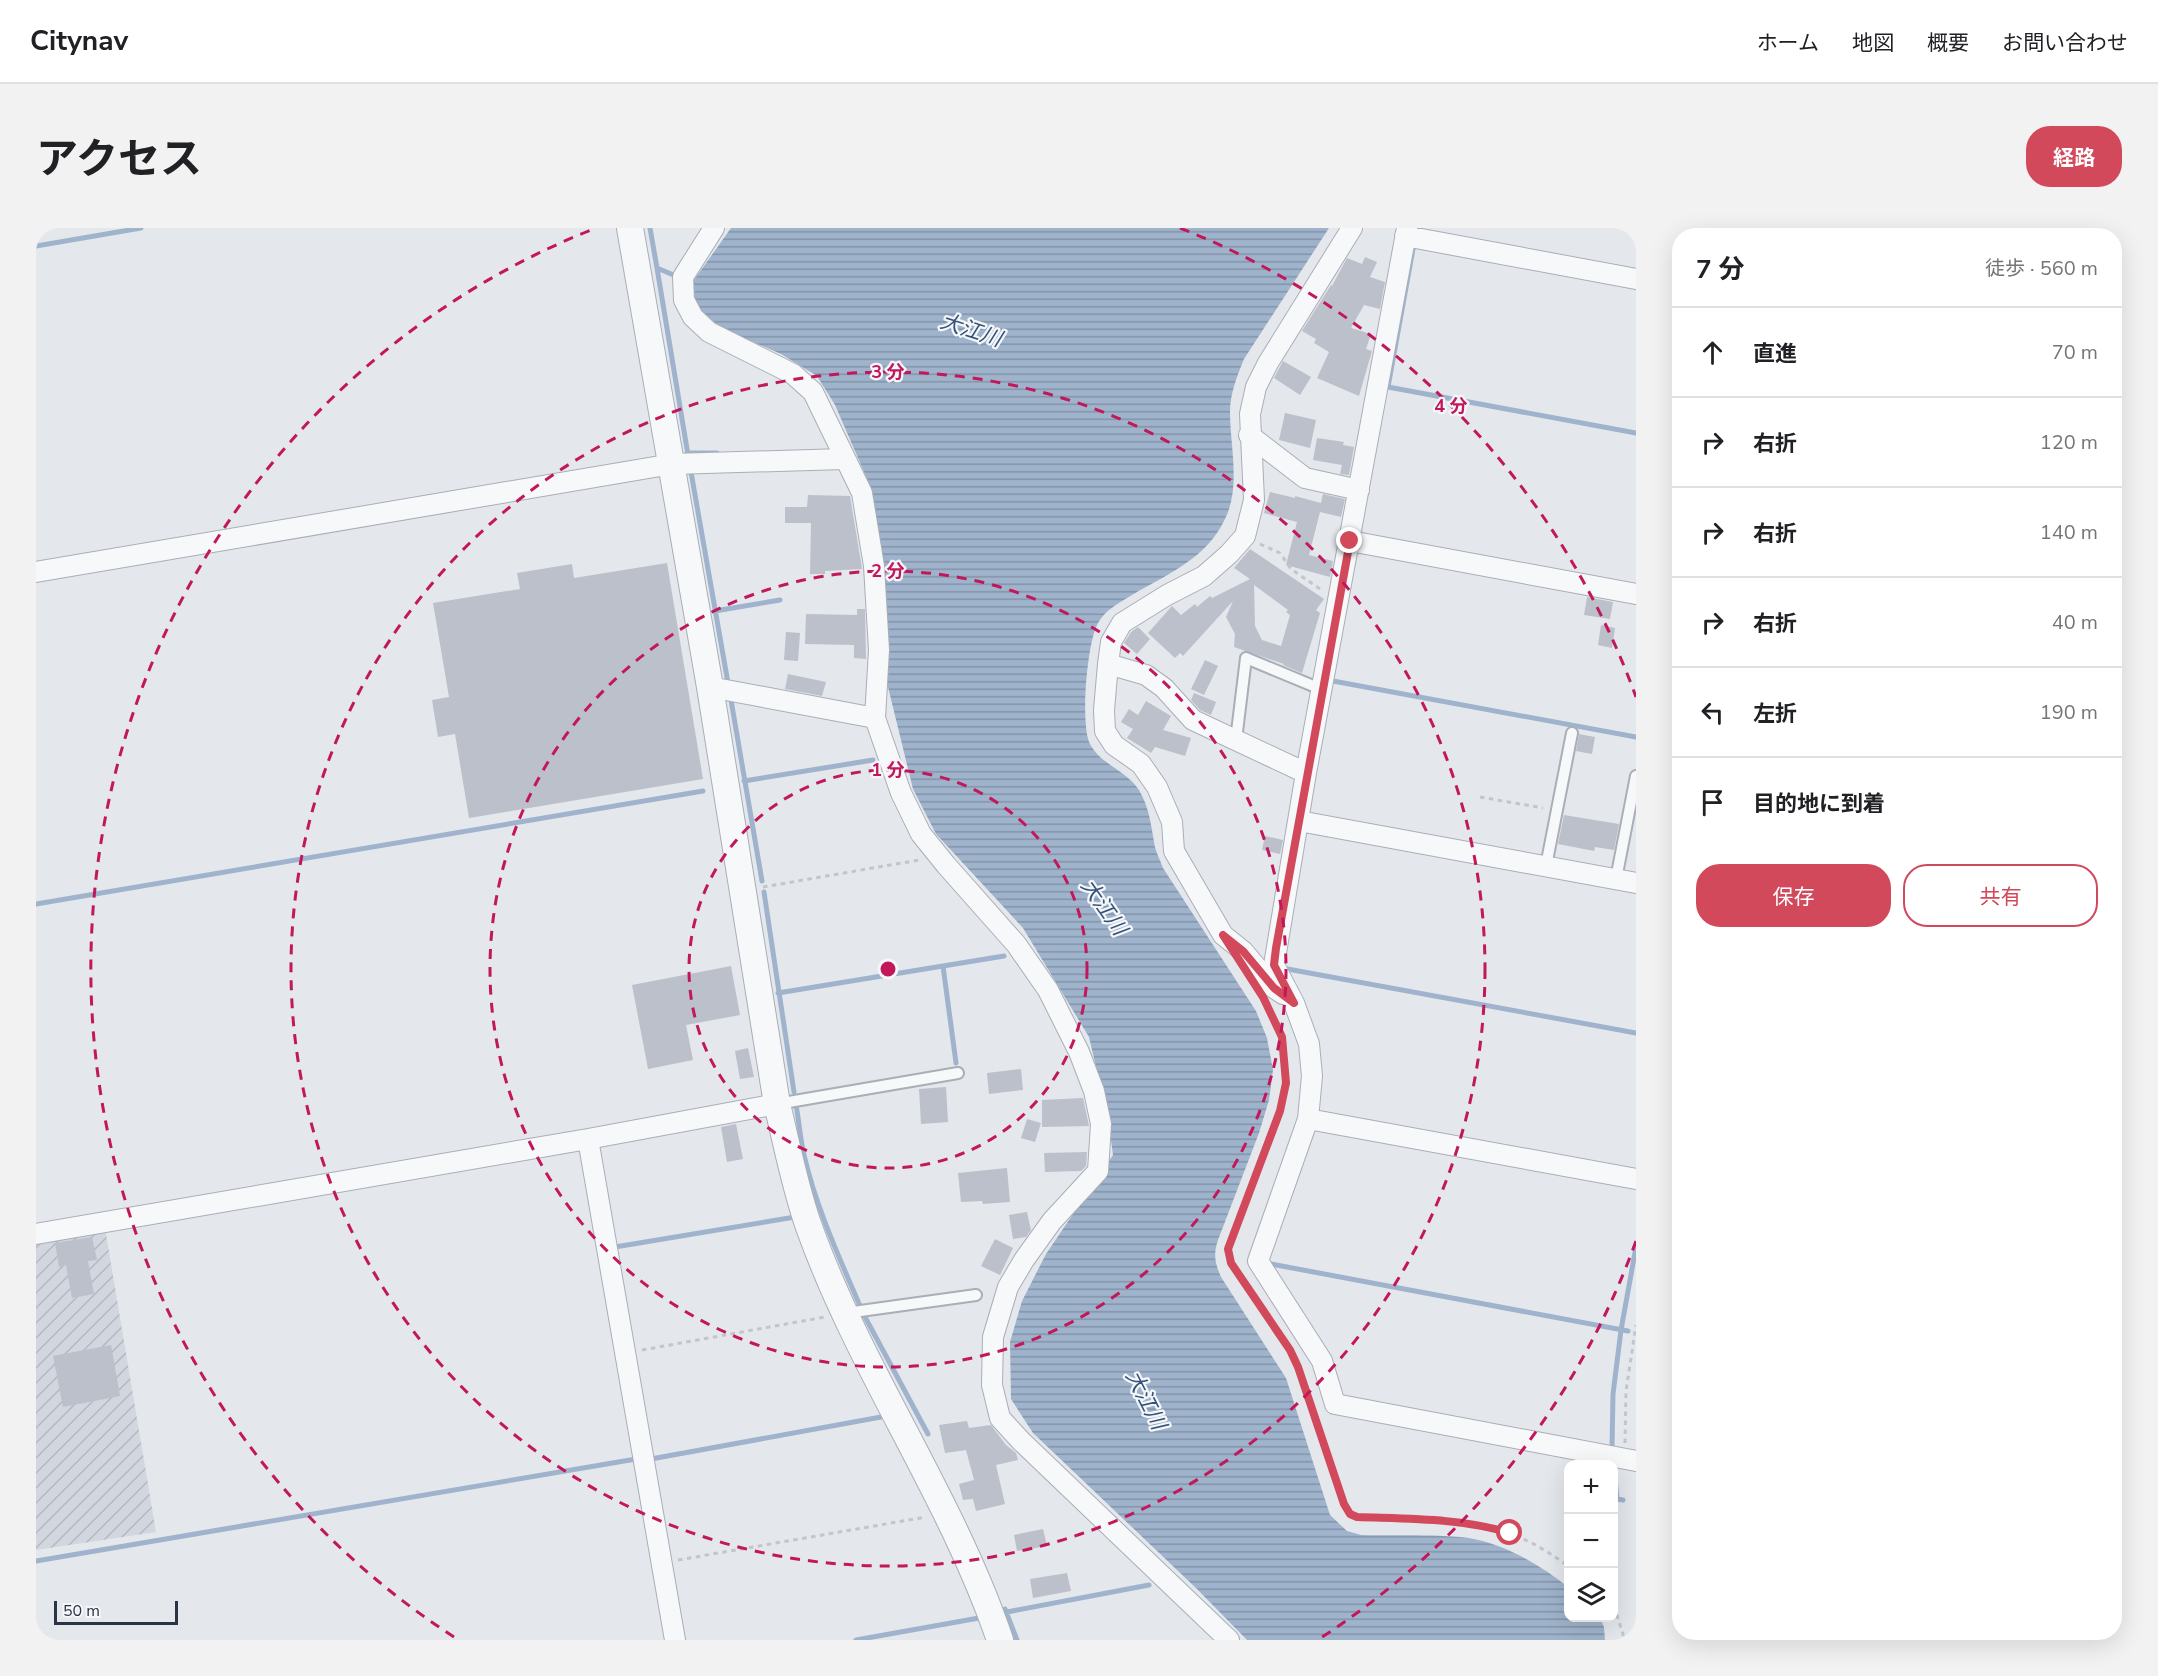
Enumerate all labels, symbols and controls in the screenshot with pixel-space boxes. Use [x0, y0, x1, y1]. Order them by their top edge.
text: Citynav [30, 22, 128, 60]
text: ホーム [1757, 29, 1819, 57]
text: 地図 [1852, 29, 1894, 57]
text: 概要 [1927, 29, 1969, 57]
text: お問い合わせ [2002, 29, 2128, 57]
button: 経路 [2026, 126, 2122, 187]
text: アクセス [36, 131, 202, 188]
text: 7 分 [1696, 252, 1745, 287]
text: 徒歩 · 560 m [1985, 255, 2098, 282]
water label: 大江川 [937, 307, 1007, 354]
icon: ahead [1696, 336, 1729, 369]
text: 直進 [1753, 339, 1797, 369]
text: 70 m [2052, 339, 2098, 366]
text: 3 分 [871, 360, 905, 384]
text: 4 分 [1434, 394, 1468, 418]
icon: right [1696, 426, 1729, 459]
text: 右折 [1753, 429, 1797, 459]
text: 120 m [2040, 429, 2098, 456]
icon: right [1696, 516, 1729, 549]
text: 右折 [1753, 519, 1797, 549]
text: 140 m [2040, 519, 2098, 546]
route end [1336, 527, 1362, 553]
text: 2 分 [871, 559, 905, 583]
icon: right [1696, 606, 1729, 639]
text: 右折 [1753, 609, 1797, 639]
text: 40 m [2052, 609, 2098, 636]
icon: left [1696, 696, 1729, 729]
text: 左折 [1753, 699, 1797, 729]
text: 190 m [2040, 699, 2098, 726]
text: 1 分 [871, 758, 905, 782]
icon: arrive [1696, 786, 1729, 819]
text: 目的地に到着 [1753, 789, 1885, 819]
button: 保存 [1696, 864, 1891, 927]
button: 共有 [1903, 864, 2098, 927]
water label: 大江川 [1074, 873, 1135, 942]
centre of rings [878, 959, 898, 979]
water label: 大江川 [1119, 1366, 1174, 1436]
map controls [1564, 1460, 1618, 1622]
button: + [1564, 1460, 1618, 1514]
button: − [1564, 1514, 1618, 1568]
route start [1496, 1519, 1522, 1545]
button: layers [1564, 1568, 1618, 1622]
scale bar [54, 1598, 178, 1626]
text: 50 m [63, 1600, 100, 1622]

